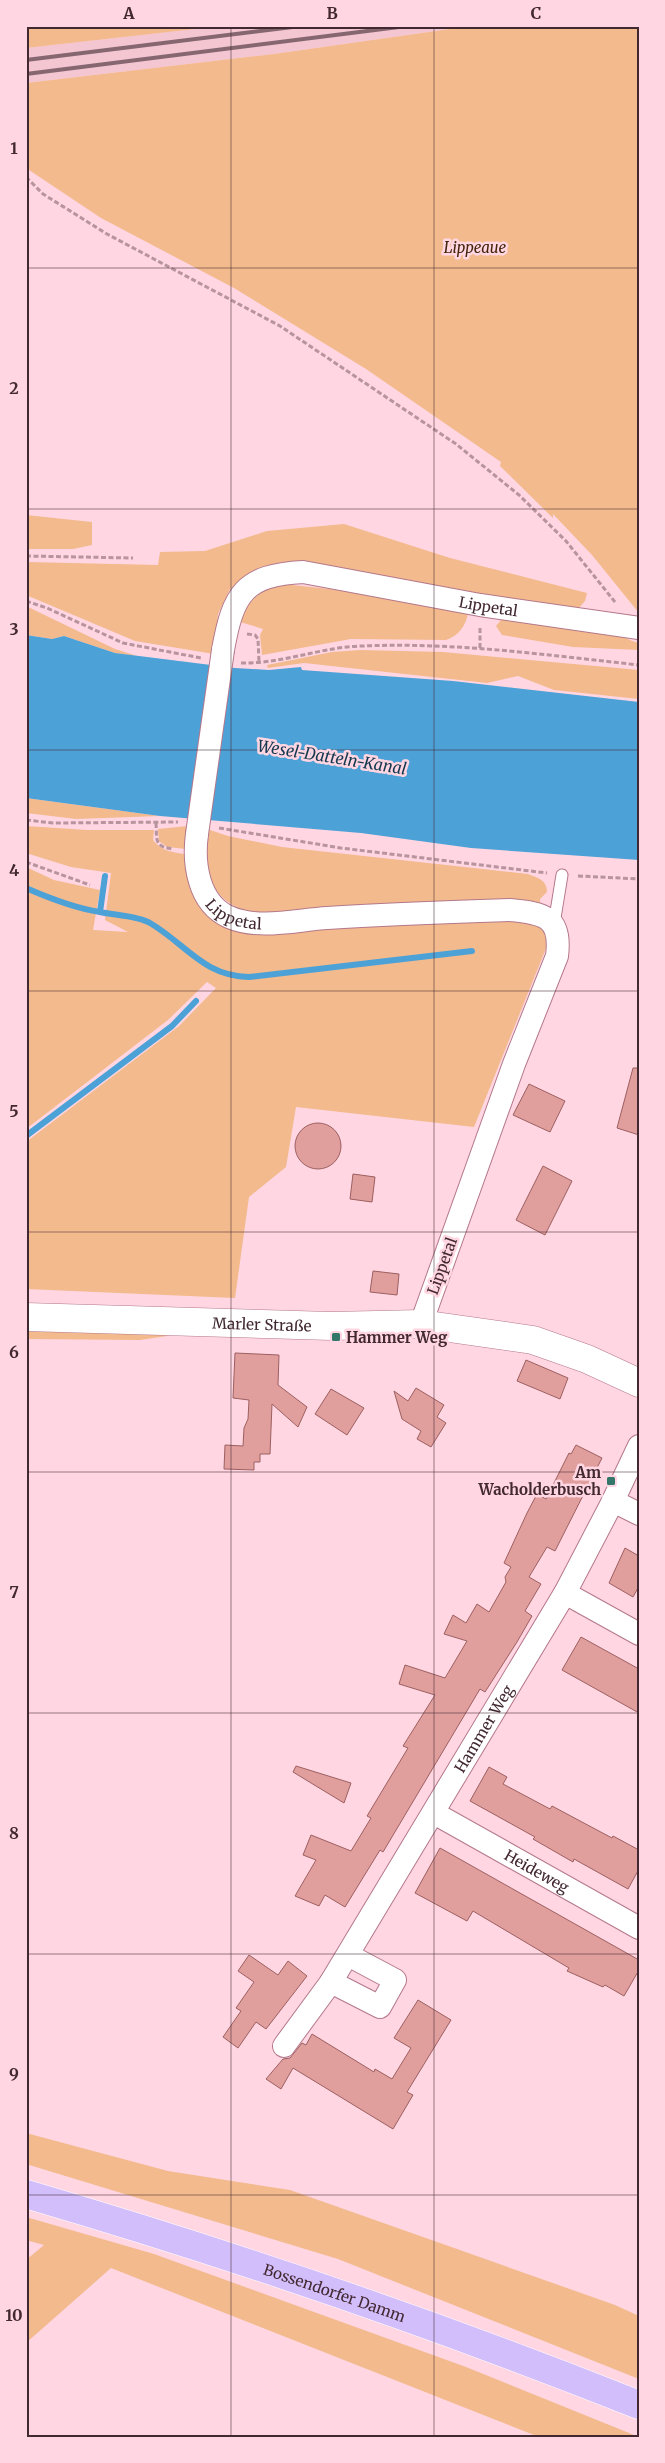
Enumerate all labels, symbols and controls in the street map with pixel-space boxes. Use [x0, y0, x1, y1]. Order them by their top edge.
text: A [122, 3, 135, 23]
text: B [326, 3, 338, 23]
text: C [531, 3, 541, 23]
text: 1 [10, 138, 18, 158]
park label: Lippeaue [444, 238, 507, 257]
text: 2 [9, 378, 19, 398]
street label: Lippetal [457, 592, 520, 620]
text: 3 [9, 619, 19, 639]
water label: Wesel-Datteln-Kanal [256, 735, 408, 779]
text: 4 [9, 860, 19, 880]
street label: Lippetal [202, 895, 262, 933]
text: 5 [9, 1101, 19, 1121]
street label: Lippetal [423, 1235, 461, 1297]
street label: Marler Straße [212, 1313, 312, 1335]
place label: Hammer Weg [346, 1328, 448, 1347]
marker: Hammer Weg [330, 1331, 342, 1343]
text: 6 [9, 1342, 19, 1362]
place label: Am Wacholderbusch [478, 1463, 601, 1499]
marker: Am Wacholderbusch [605, 1475, 617, 1487]
text: 7 [9, 1582, 19, 1602]
street label: Hammer Weg [450, 1681, 517, 1776]
text: 8 [9, 1823, 19, 1843]
street label: Heideweg [501, 1845, 573, 1896]
text: 9 [9, 2064, 19, 2084]
street label: Bossendorfer Damm [261, 2259, 408, 2326]
text: 10 [5, 2305, 23, 2325]

